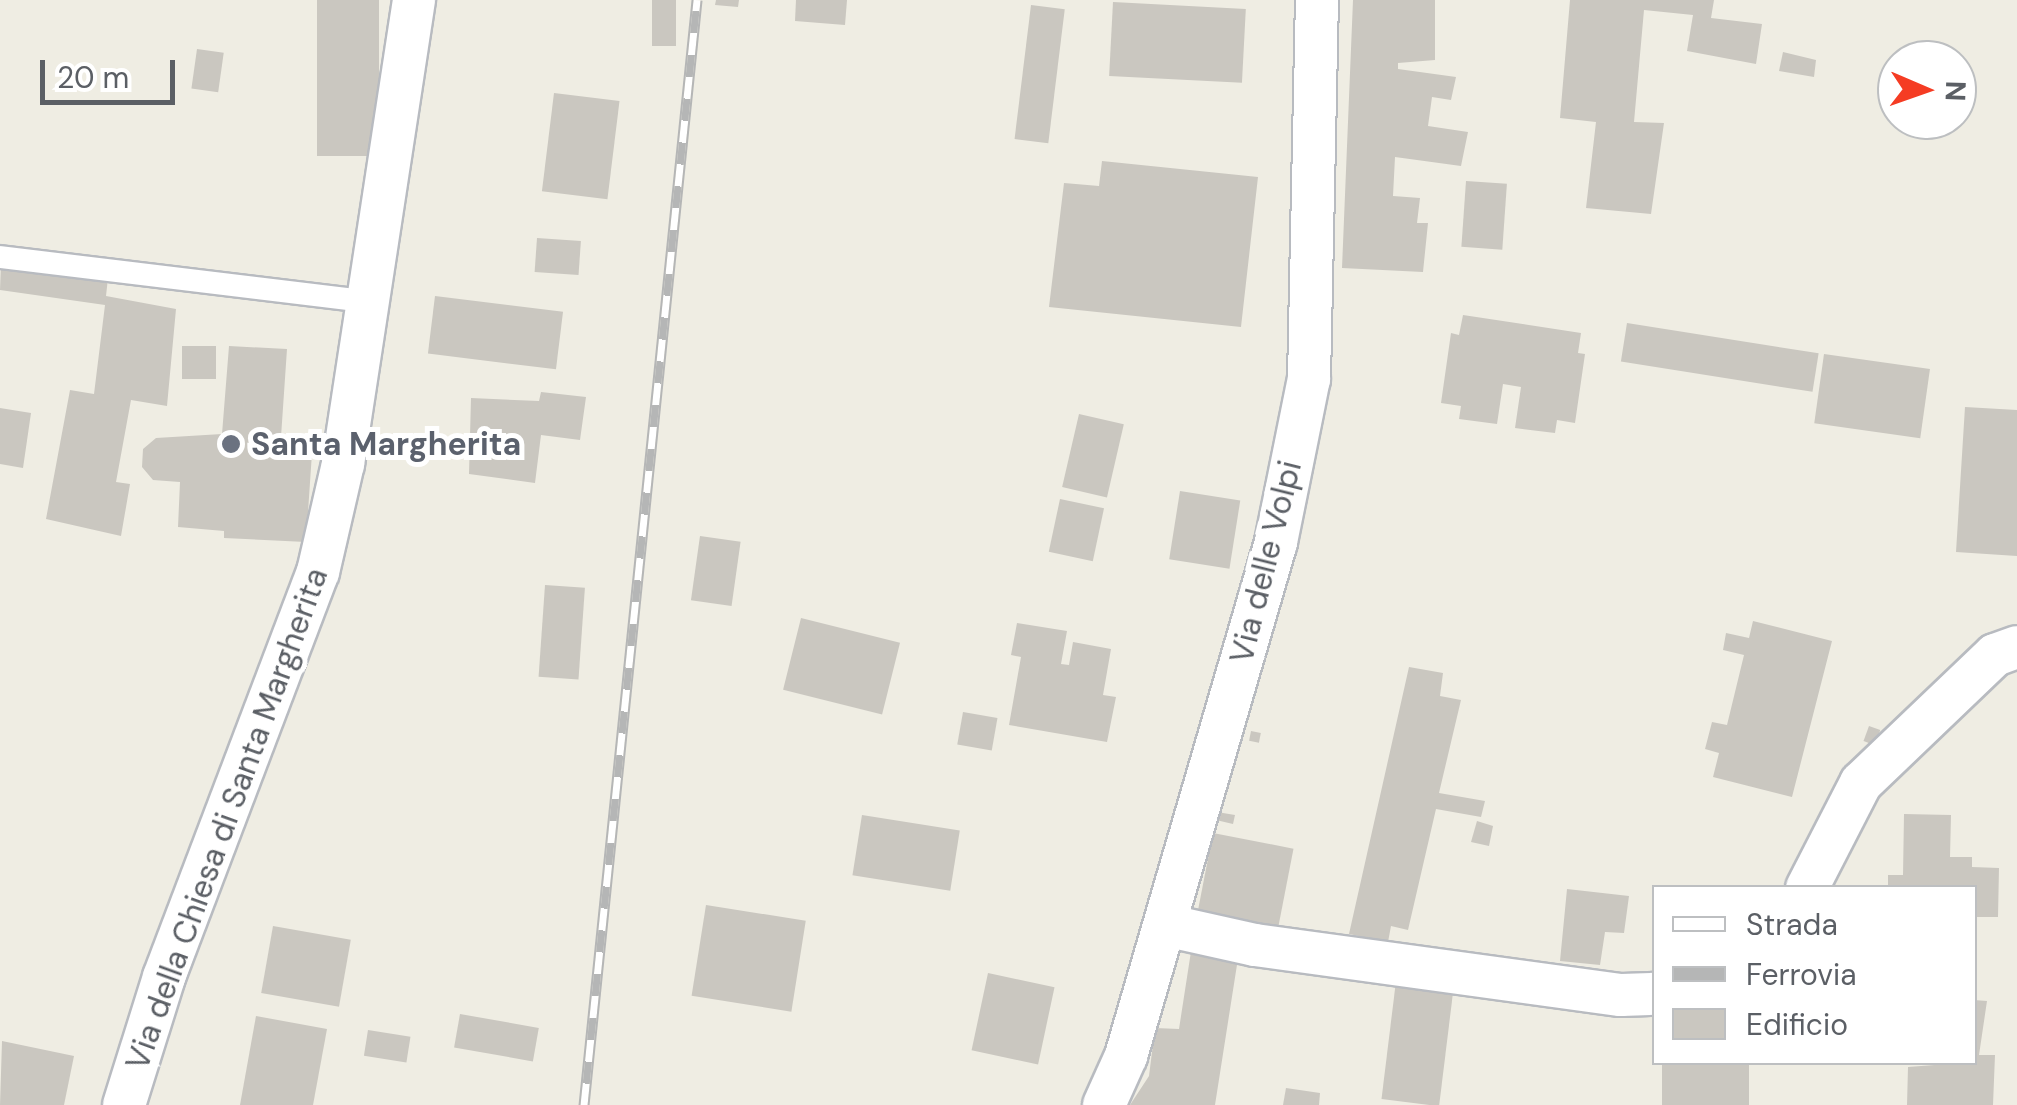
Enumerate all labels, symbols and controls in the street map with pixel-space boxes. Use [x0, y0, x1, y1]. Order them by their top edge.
scale bar [45, 40, 180, 102]
north arrow [1877, 40, 1977, 140]
text: 20 m [57, 58, 129, 97]
text: N [1937, 80, 1974, 102]
place label: Santa Margherita [251, 425, 521, 463]
marker: Santa Margherita [220, 433, 242, 455]
street label: Via delle Volpi [1222, 457, 1310, 667]
street label: Via della Chiesa di Santa Margherita [118, 563, 336, 1075]
legend [1652, 885, 1977, 1065]
text: Strada [1746, 905, 1838, 944]
text: Ferrovia [1746, 955, 1856, 994]
text: Edificio [1746, 1005, 1848, 1044]

